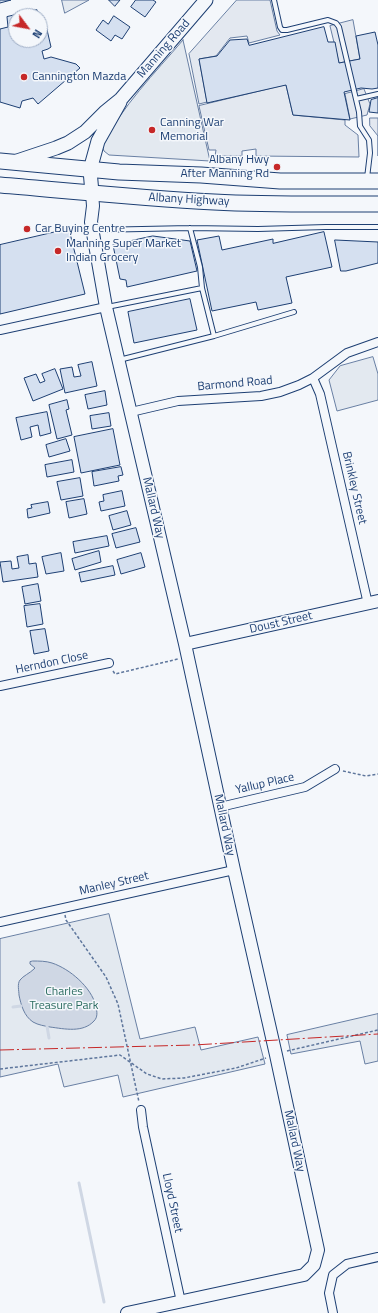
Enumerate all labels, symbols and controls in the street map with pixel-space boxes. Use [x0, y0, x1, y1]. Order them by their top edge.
north arrow [8, 8, 48, 48]
street label: Manning Road [135, 17, 193, 81]
text: N [29, 26, 46, 41]
place label: Cannington Mazda [32, 70, 126, 84]
marker: Cannington Mazda [19, 72, 29, 82]
place label: Canning War Memorial [160, 116, 224, 144]
marker: Canning War Memorial [147, 125, 157, 135]
place label: Albany Hwy After Manning Rd [180, 153, 269, 181]
marker: Albany Hwy After Manning Rd [272, 162, 282, 172]
street label: Albany Highway [148, 191, 230, 209]
place label: Car Buying Centre [35, 222, 125, 236]
marker: Car Buying Centre [22, 224, 32, 234]
place label: Manning Super Market Indian Grocery [66, 237, 181, 265]
marker: Manning Super Market Indian Grocery [53, 246, 63, 256]
street label: Barmond Road [197, 374, 273, 394]
street label: Brinkley Street [339, 450, 369, 526]
street label: Mallard Way [139, 476, 167, 540]
street label: Doust Street [248, 609, 314, 637]
street label: Herndon Close [14, 648, 90, 678]
street label: Yallup Place [234, 770, 296, 798]
street label: Mallard Way [210, 793, 238, 857]
street label: Manley Street [78, 869, 150, 899]
park label: Charles Treasure Park [29, 985, 99, 1013]
street label: Mallard Way [280, 1109, 308, 1173]
street label: Lloyd Street [159, 1172, 185, 1234]

